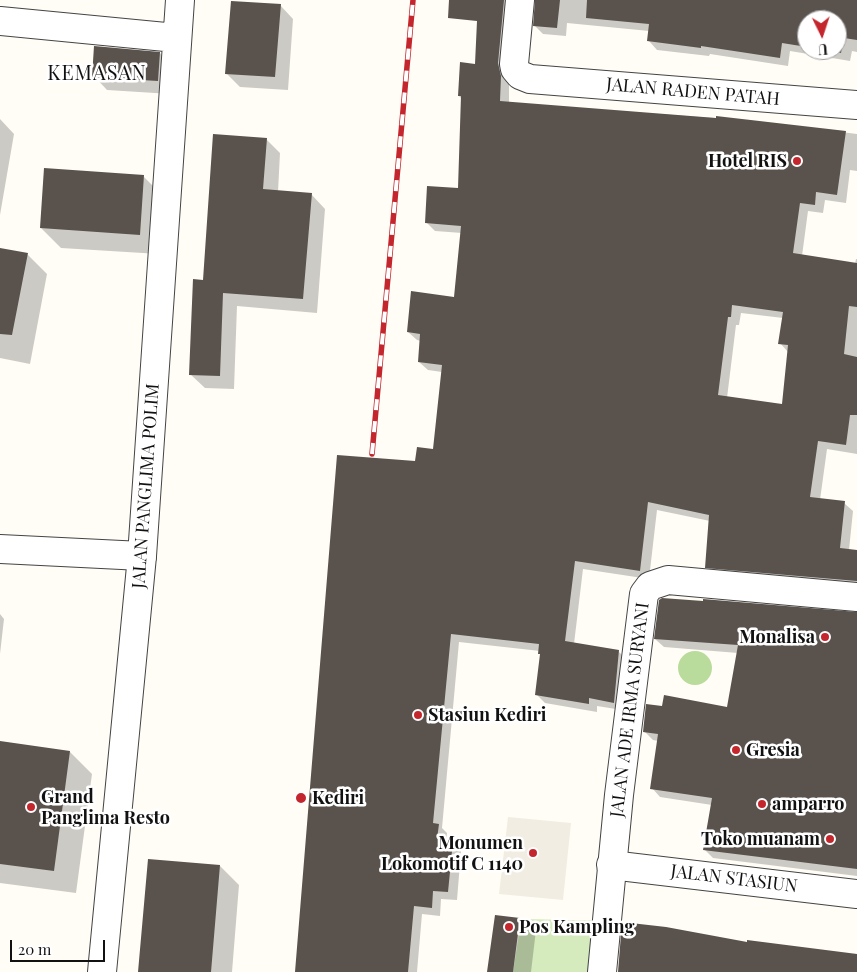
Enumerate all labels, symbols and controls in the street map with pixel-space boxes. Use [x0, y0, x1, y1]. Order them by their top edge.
north arrow [797, 10, 847, 60]
text: U [818, 40, 828, 59]
district label: KEMASAN [46, 62, 148, 86]
street label: JALAN RADEN PATAH [605, 74, 781, 110]
place label: Hotel RIS [708, 150, 787, 172]
marker: Hotel RIS [791, 155, 803, 167]
street label: JALAN PANGLIMA POLIM [128, 383, 164, 589]
street label: JALAN ADE IRMA SURYANI [606, 601, 654, 819]
place label: Monalisa [739, 626, 815, 648]
marker: Monalisa [819, 631, 831, 643]
place label: Stasiun Kediri [428, 704, 546, 726]
marker: Stasiun Kediri [412, 709, 424, 721]
place label: Gresia [746, 739, 800, 761]
marker: Gresia [730, 744, 742, 756]
place label: Grand Panglima Resto [41, 786, 170, 829]
place label: Kediri [312, 787, 364, 809]
marker: Kediri [294, 791, 308, 805]
place label: amparro [772, 793, 844, 815]
marker: amparro [756, 798, 768, 810]
marker: Grand Panglima Resto [25, 801, 37, 813]
place label: Toko muanam [701, 828, 820, 850]
place label: Monumen Lokomotif C 1140 [381, 832, 523, 874]
marker: Toko muanam [824, 833, 836, 845]
marker: Monumen Lokomotif C 1140 [527, 847, 539, 859]
street label: JALAN STASIUN [669, 861, 799, 897]
place label: Pos Kampling [519, 916, 634, 938]
marker: Pos Kampling [503, 921, 515, 933]
scale bar [12, 930, 108, 962]
text: 20 m [18, 939, 51, 959]

